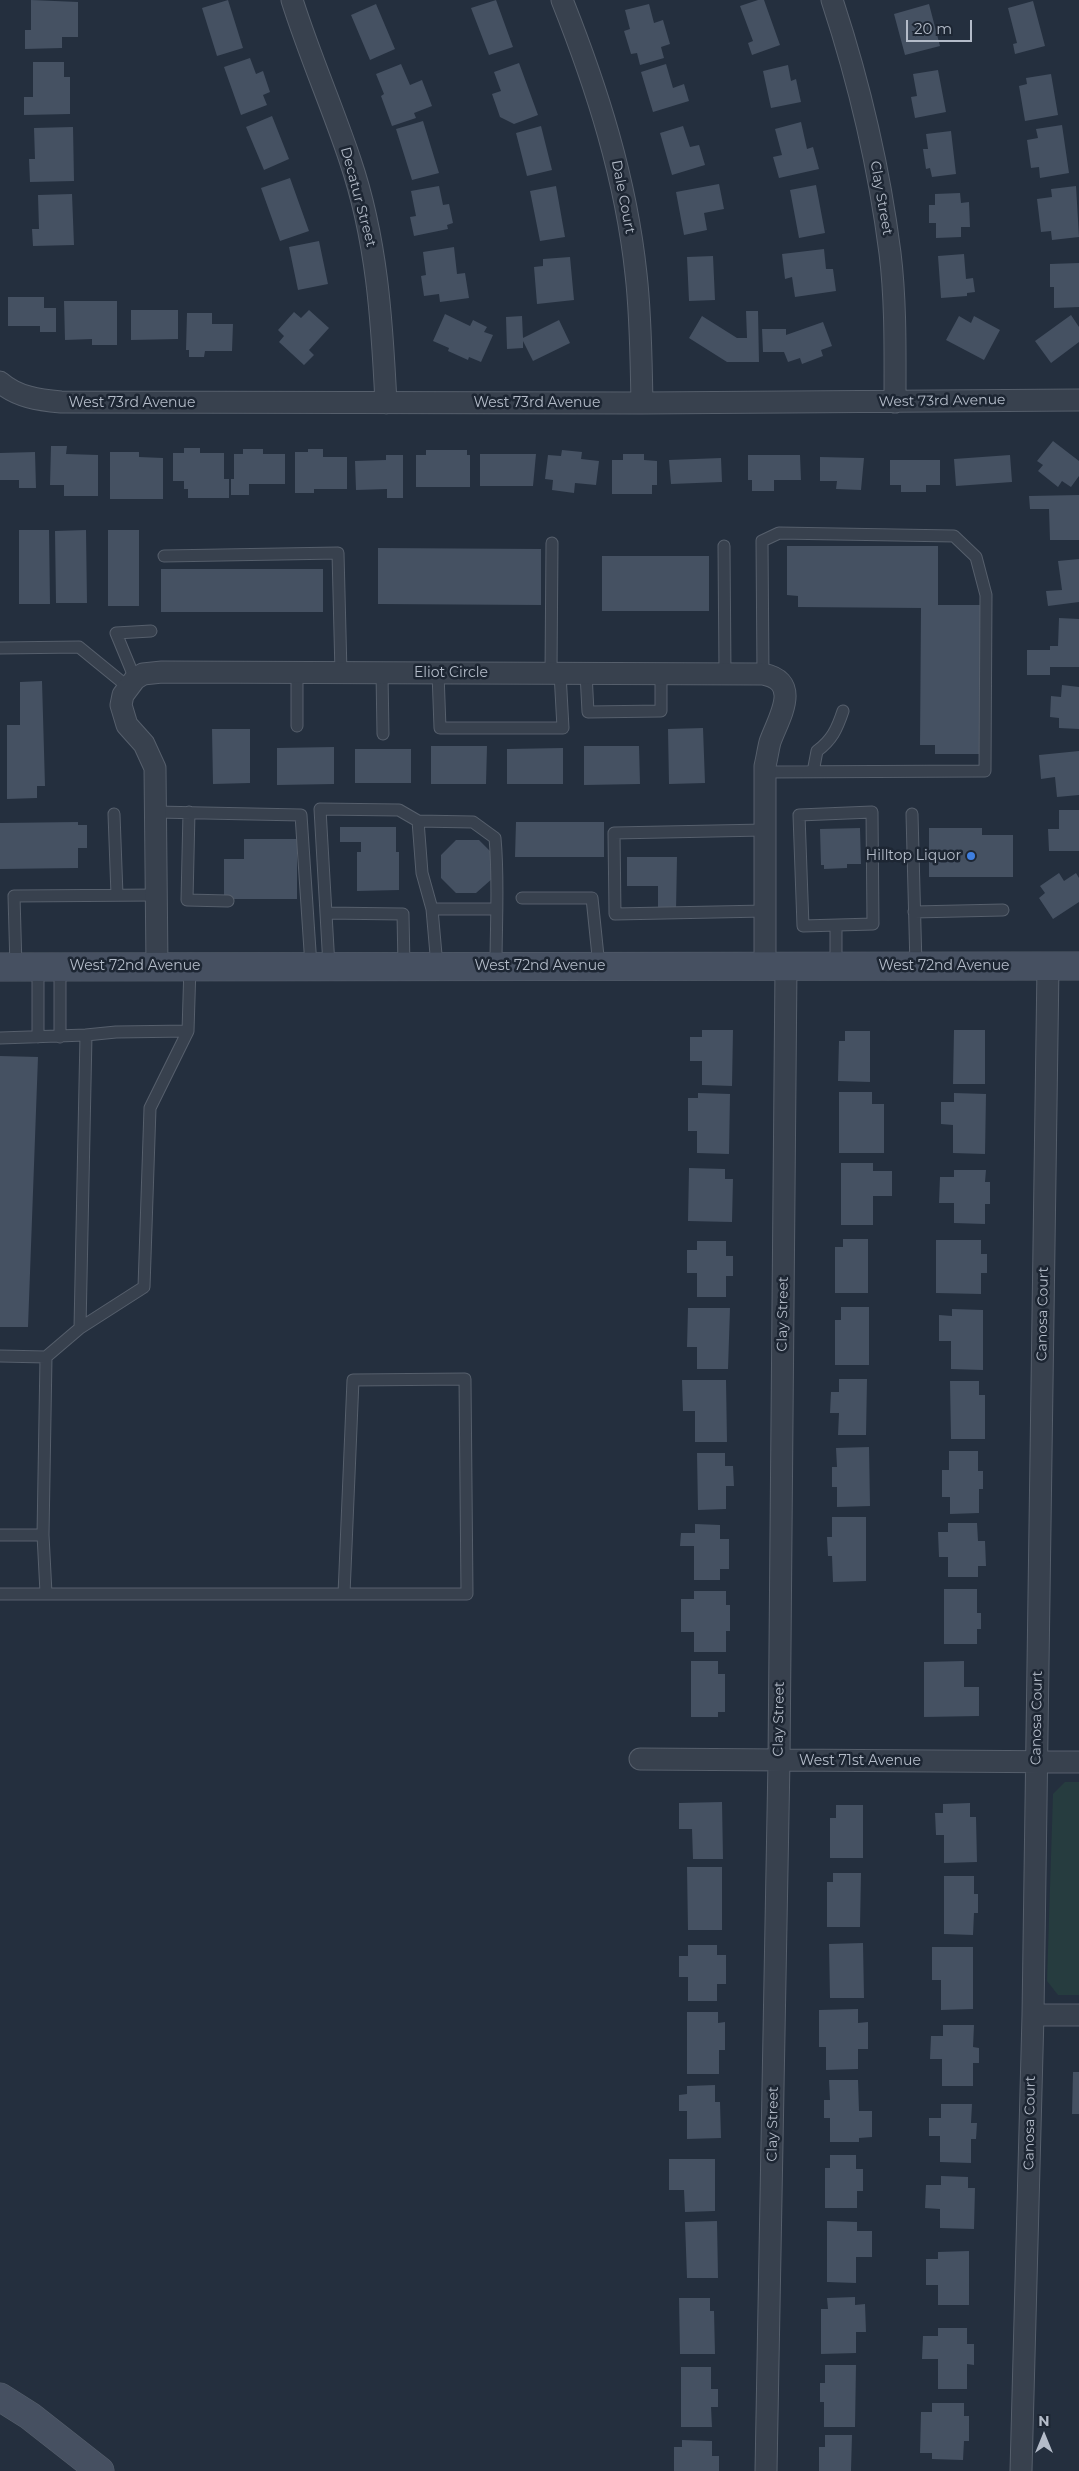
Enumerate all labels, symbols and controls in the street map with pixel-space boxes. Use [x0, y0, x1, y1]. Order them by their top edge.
scale bar [909, 10, 975, 42]
text: 20 m [914, 19, 952, 38]
street label: Decatur Street [337, 145, 379, 249]
street label: Dale Court [608, 159, 638, 235]
street label: Clay Street [866, 159, 896, 237]
street label: West 73rd Avenue [878, 391, 1006, 411]
street label: West 73rd Avenue [69, 395, 195, 411]
street label: West 73rd Avenue [474, 395, 600, 411]
street label: Eliot Circle [414, 665, 488, 681]
place label: Hilltop Liquor [866, 848, 961, 864]
marker: Hilltop Liquor [965, 850, 977, 862]
street label: West 72nd Avenue [69, 958, 201, 974]
street label: West 72nd Avenue [474, 958, 606, 974]
street label: West 72nd Avenue [878, 958, 1010, 974]
street label: Canosa Court [1034, 1267, 1052, 1361]
street label: Clay Street [774, 1276, 792, 1352]
street label: Canosa Court [1028, 1671, 1046, 1765]
street label: Clay Street [770, 1681, 788, 1757]
street label: West 71st Avenue [799, 1753, 921, 1769]
street label: Canosa Court [1021, 2076, 1039, 2170]
street label: Clay Street [764, 2086, 782, 2162]
north arrow [1019, 2411, 1069, 2461]
text: N [1038, 2412, 1050, 2430]

